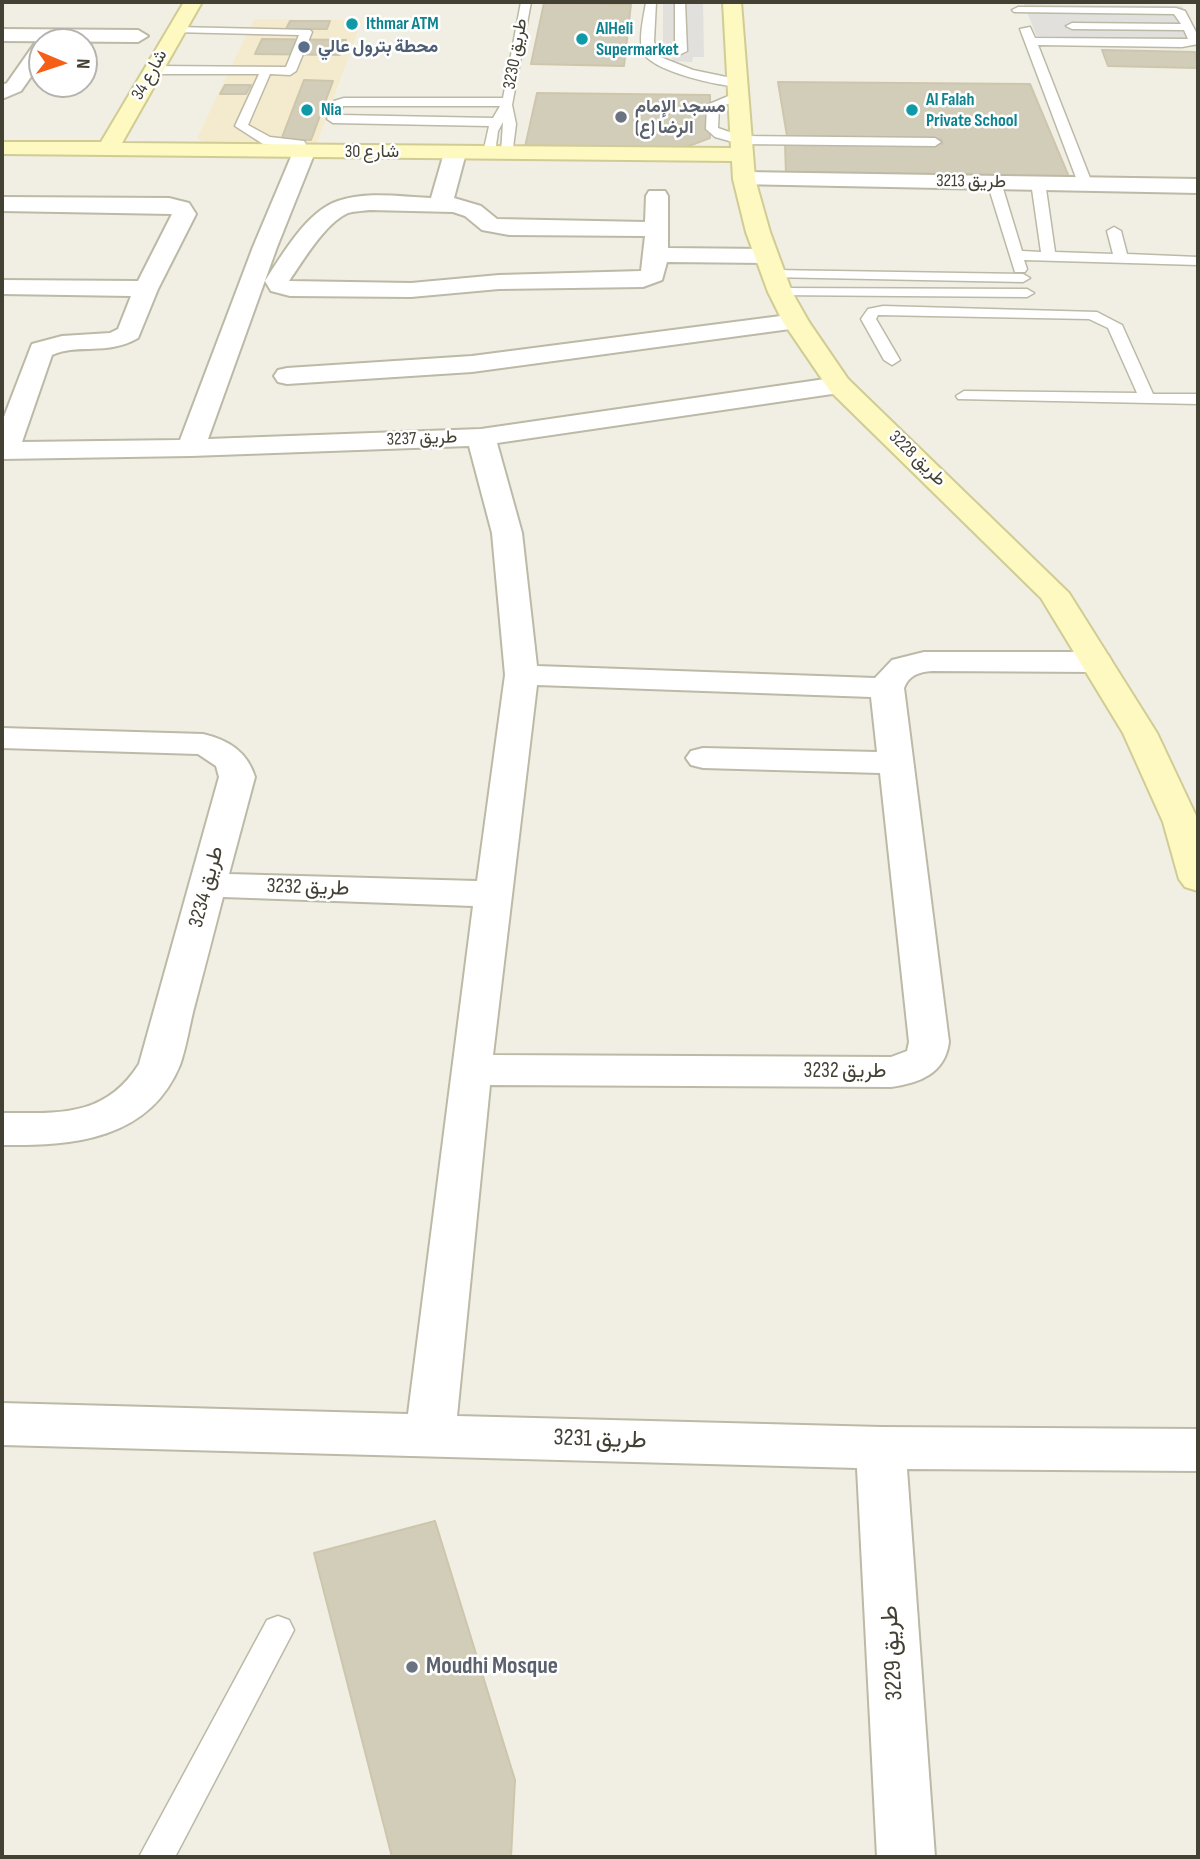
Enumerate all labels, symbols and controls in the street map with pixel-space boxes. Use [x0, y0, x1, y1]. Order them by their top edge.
place label: Ithmar ATM [366, 13, 439, 35]
marker: Ithmar ATM [344, 16, 360, 32]
street label: طريق 3230 [499, 17, 533, 91]
place label: AlHeli Supermarket [596, 18, 679, 60]
north arrow [28, 28, 98, 98]
marker: AlHeli Supermarket [574, 31, 590, 47]
place label: محطة بترول عالي [318, 36, 438, 58]
marker: محطة بترول عالي [296, 39, 312, 55]
street label: شارع 34 [127, 46, 173, 104]
text: N [71, 58, 94, 69]
place label: Al Falah Private School [926, 89, 1017, 132]
place label: مسجد الإمام الرضا (ع) [635, 96, 726, 138]
place label: Nia [321, 99, 342, 121]
marker: Nia [299, 102, 315, 118]
marker: Al Falah Private School [904, 102, 920, 118]
marker: مسجد الإمام الرضا (ع) [613, 109, 629, 125]
street label: شارع 30 [345, 141, 399, 163]
street label: طريق 3213 [936, 171, 1006, 193]
street label: طريق 3228 [884, 426, 950, 492]
street label: طريق 3237 [386, 427, 458, 451]
street label: طريق 3234 [184, 844, 230, 930]
street label: طريق 3232 [266, 874, 350, 902]
street label: طريق 3232 [804, 1059, 886, 1085]
street label: طريق 3231 [553, 1424, 647, 1456]
street label: طريق 3229 [876, 1605, 910, 1701]
place label: Moudhi Mosque [426, 1653, 558, 1681]
marker: Moudhi Mosque [404, 1659, 420, 1675]

